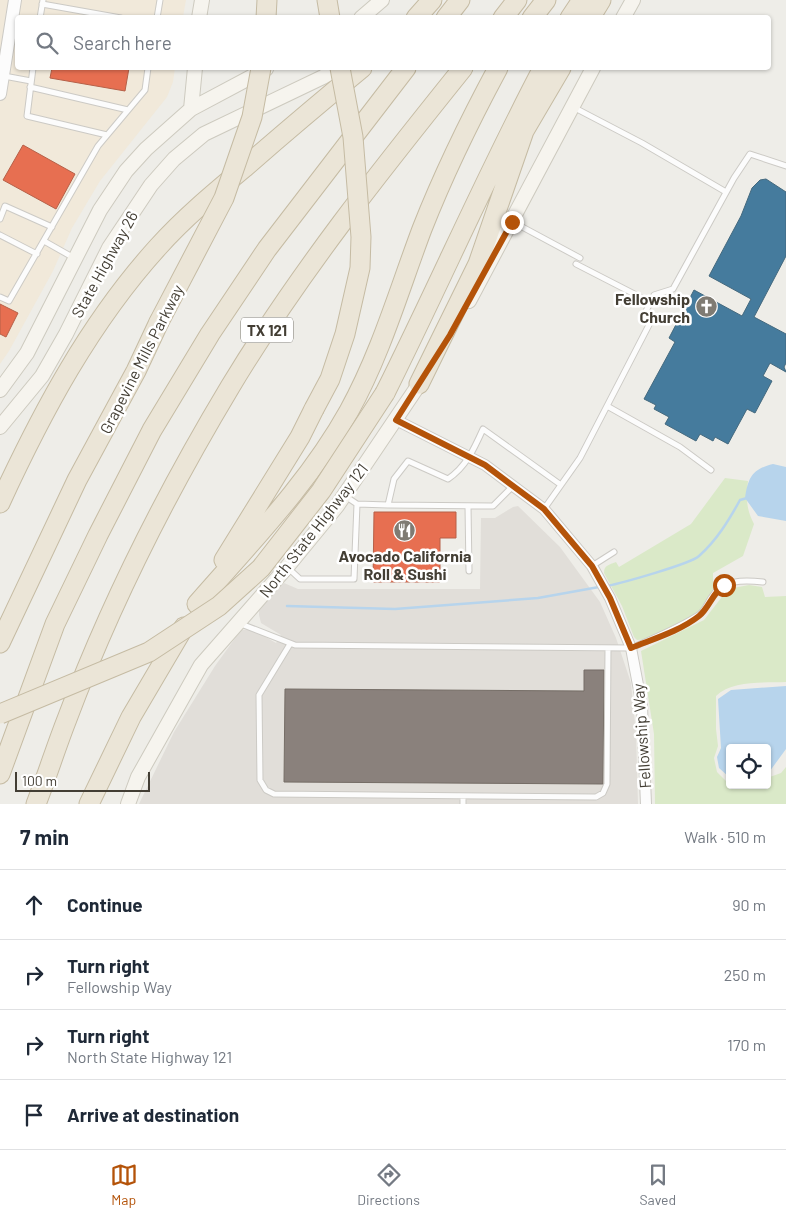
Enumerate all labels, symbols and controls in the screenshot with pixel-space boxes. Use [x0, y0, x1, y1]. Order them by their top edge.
search box [15, 15, 771, 70]
icon: search [33, 29, 61, 57]
text: Search here [73, 31, 172, 54]
street label: State Highway 26 [67, 207, 141, 321]
route end [501, 211, 524, 234]
street label: Grapevine Mills Parkway [95, 281, 187, 437]
place label: Fellowship Church [615, 289, 690, 326]
church icon: Fellowship Church [694, 295, 718, 319]
road number: TX 121 [241, 318, 293, 342]
street label: North State Highway 121 [255, 459, 371, 601]
restaurant icon: Avocado California Roll & Sushi [393, 519, 417, 543]
place label: Avocado California Roll & Sushi [339, 546, 471, 583]
route start [713, 574, 736, 597]
street label: Fellowship Way [628, 682, 654, 789]
map controls [726, 744, 771, 789]
button: locate [726, 744, 771, 789]
scale bar [15, 769, 150, 792]
text: 100 m [22, 772, 57, 789]
text: 7 min [20, 824, 69, 849]
text: Walk · 510 m [684, 827, 766, 846]
icon: ahead [20, 891, 48, 919]
text: Continue [67, 893, 143, 916]
text: 90 m [732, 895, 766, 914]
text: Turn right [67, 954, 149, 977]
icon: right [20, 961, 48, 989]
text: 250 m [724, 965, 766, 984]
text: Fellowship Way [67, 977, 172, 996]
text: Turn right [67, 1024, 149, 1047]
icon: right [20, 1031, 48, 1059]
text: 170 m [727, 1035, 766, 1054]
text: North State Highway 121 [67, 1047, 232, 1066]
icon: arrive [20, 1101, 48, 1129]
text: Arrive at destination [67, 1103, 239, 1126]
tab: Map [110, 1161, 138, 1208]
tab: Directions [357, 1161, 420, 1208]
tab: Saved [639, 1161, 676, 1208]

